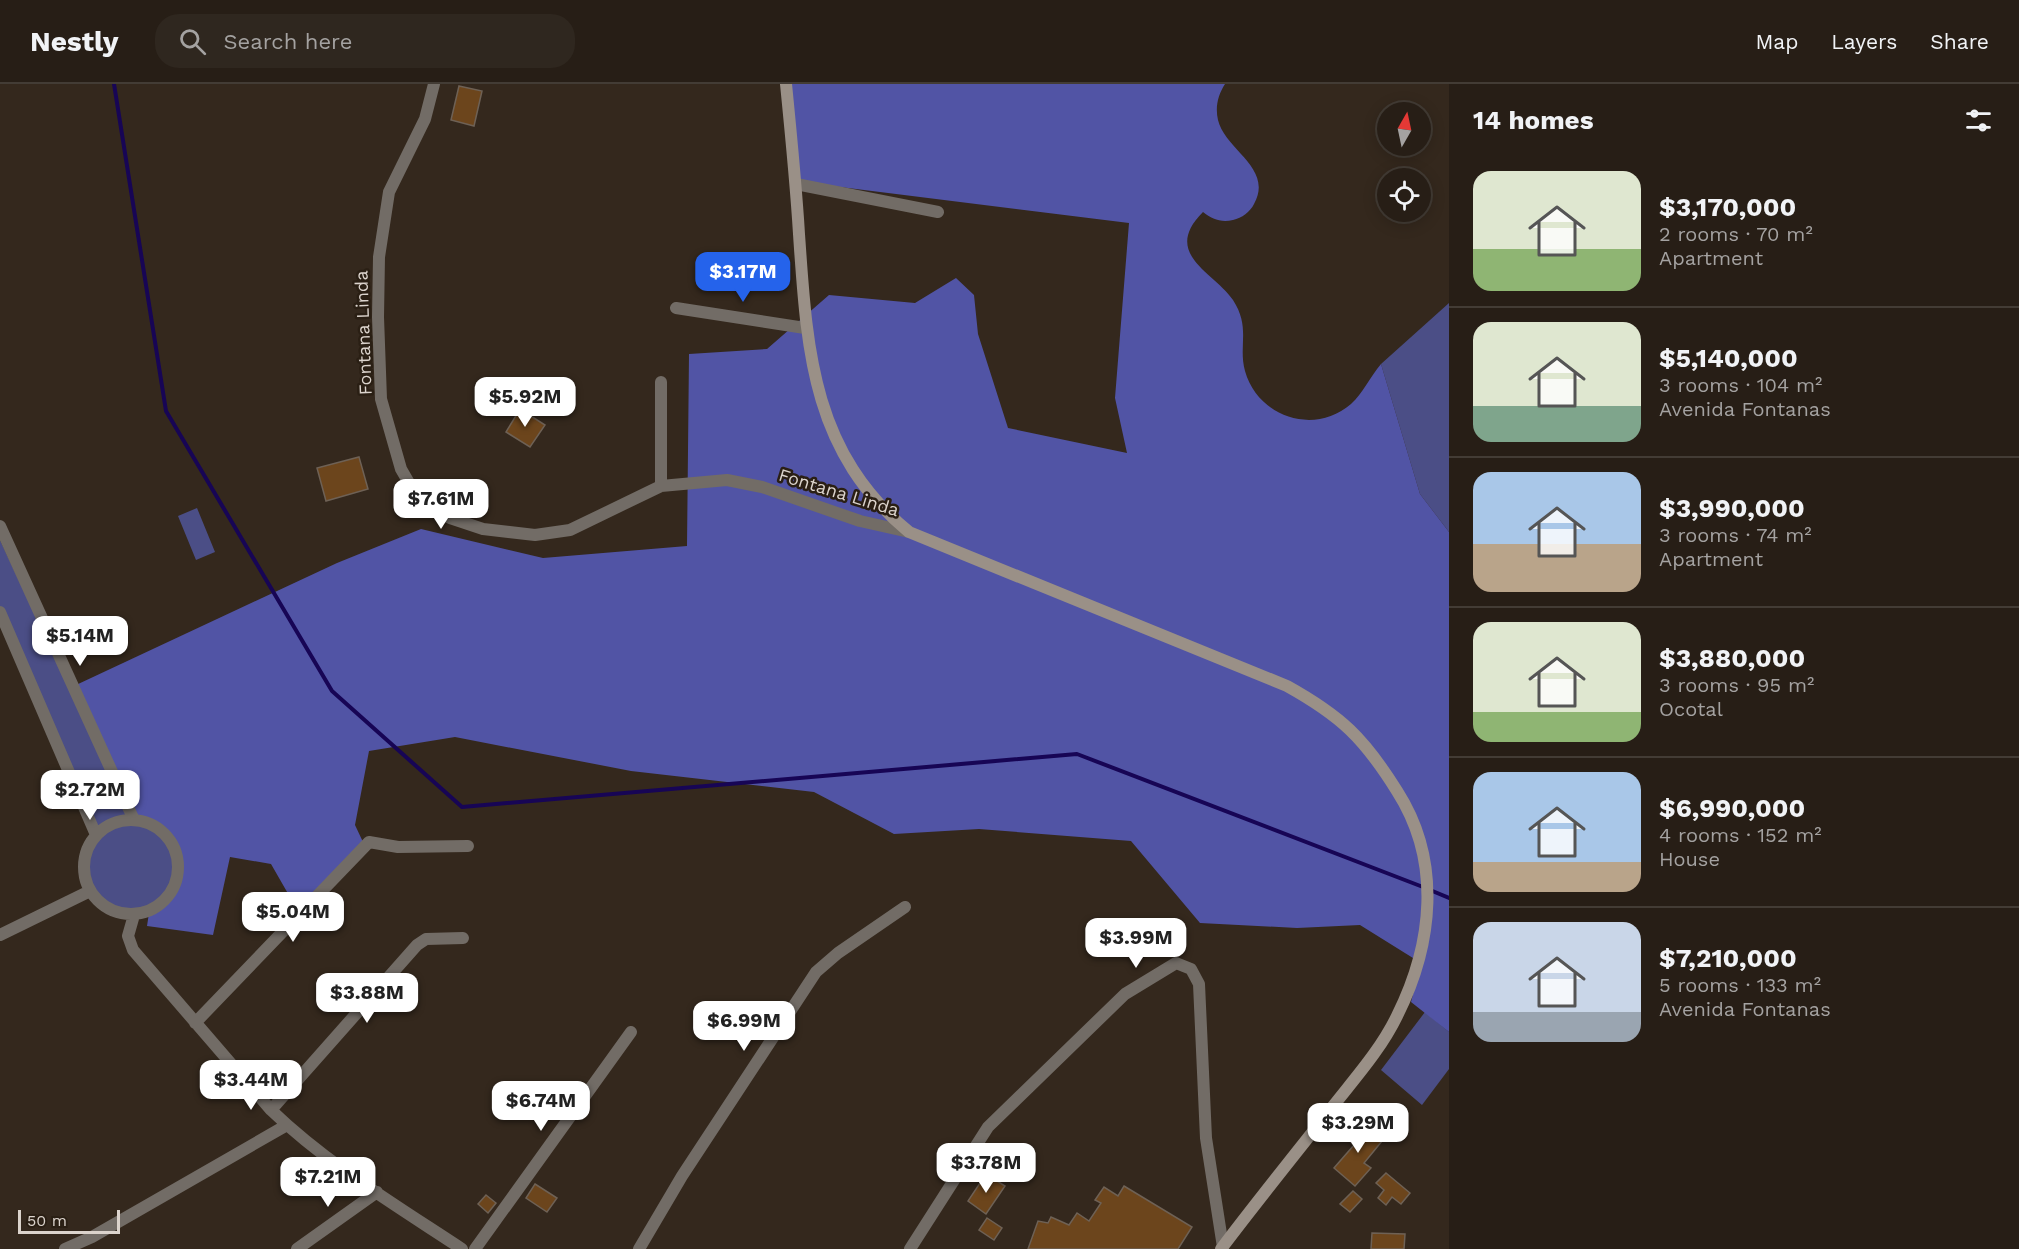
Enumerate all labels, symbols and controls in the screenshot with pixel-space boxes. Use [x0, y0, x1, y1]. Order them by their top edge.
search box [155, 14, 575, 68]
text: Nestly [30, 25, 119, 58]
icon: search [176, 25, 209, 58]
text: Search here [224, 29, 352, 54]
text: Map [1755, 29, 1798, 54]
text: Layers [1831, 29, 1897, 54]
text: Share [1930, 29, 1989, 54]
north arrow [1377, 102, 1431, 156]
map controls [1377, 102, 1431, 222]
icon: filters [1962, 104, 1995, 137]
text: 14 homes [1473, 105, 1594, 135]
button: locate [1377, 168, 1431, 222]
text: $3,170,000 [1659, 192, 1796, 222]
icon: home [1521, 195, 1593, 267]
text: 2 rooms · 70 m² [1659, 222, 1813, 246]
text: Apartment [1659, 246, 1763, 270]
pin: $3.17M [694, 252, 792, 303]
text: $3.17M [709, 259, 777, 283]
street label: Fontana Linda [350, 270, 376, 396]
text: $5,140,000 [1659, 343, 1798, 373]
icon: home [1521, 346, 1593, 418]
text: 3 rooms · 104 m² [1659, 373, 1822, 397]
pin: $5.92M [476, 377, 574, 428]
text: $5.92M [489, 384, 561, 408]
text: Avenida Fontanas [1659, 397, 1831, 421]
street label: Fontana Linda [776, 464, 902, 520]
pin: $7.61M [392, 479, 490, 530]
text: $7.61M [407, 486, 475, 510]
text: $3,990,000 [1659, 493, 1805, 523]
icon: home [1521, 496, 1593, 568]
text: 3 rooms · 74 m² [1659, 523, 1812, 547]
text: Apartment [1659, 547, 1763, 571]
pin: $5.14M [31, 616, 129, 667]
text: $5.14M [46, 623, 114, 647]
text: $3,880,000 [1659, 643, 1805, 673]
icon: home [1521, 646, 1593, 718]
text: 3 rooms · 95 m² [1659, 673, 1814, 697]
text: Ocotal [1659, 697, 1723, 721]
pin: $2.72M [41, 770, 139, 821]
text: $2.72M [55, 777, 125, 801]
text: $6,990,000 [1659, 793, 1805, 823]
icon: home [1521, 796, 1593, 868]
text: 4 rooms · 152 m² [1659, 823, 1822, 847]
text: House [1659, 847, 1720, 871]
pin: $5.04M [244, 892, 342, 943]
text: $5.04M [256, 899, 330, 923]
pin: $3.99M [1087, 918, 1185, 969]
text: $3.99M [1099, 925, 1173, 949]
text: $7,210,000 [1659, 943, 1797, 973]
icon: home [1521, 946, 1593, 1018]
pin: $3.88M [318, 973, 416, 1024]
text: 5 rooms · 133 m² [1659, 973, 1821, 997]
text: $3.88M [330, 980, 404, 1004]
text: Avenida Fontanas [1659, 997, 1831, 1021]
pin: $6.99M [695, 1001, 793, 1052]
text: $6.99M [707, 1008, 781, 1032]
pin: $3.44M [202, 1060, 300, 1111]
text: $3.44M [214, 1067, 288, 1091]
pin: $6.74M [492, 1081, 590, 1132]
text: $6.74M [506, 1088, 576, 1112]
pin: $3.29M [1309, 1103, 1407, 1154]
text: $3.29M [1322, 1110, 1394, 1134]
pin: $3.78M [937, 1143, 1035, 1194]
text: $3.78M [951, 1150, 1021, 1174]
pin: $7.21M [279, 1157, 377, 1208]
text: $7.21M [294, 1164, 362, 1188]
scale bar [18, 1207, 120, 1234]
text: 50 m [27, 1211, 67, 1230]

